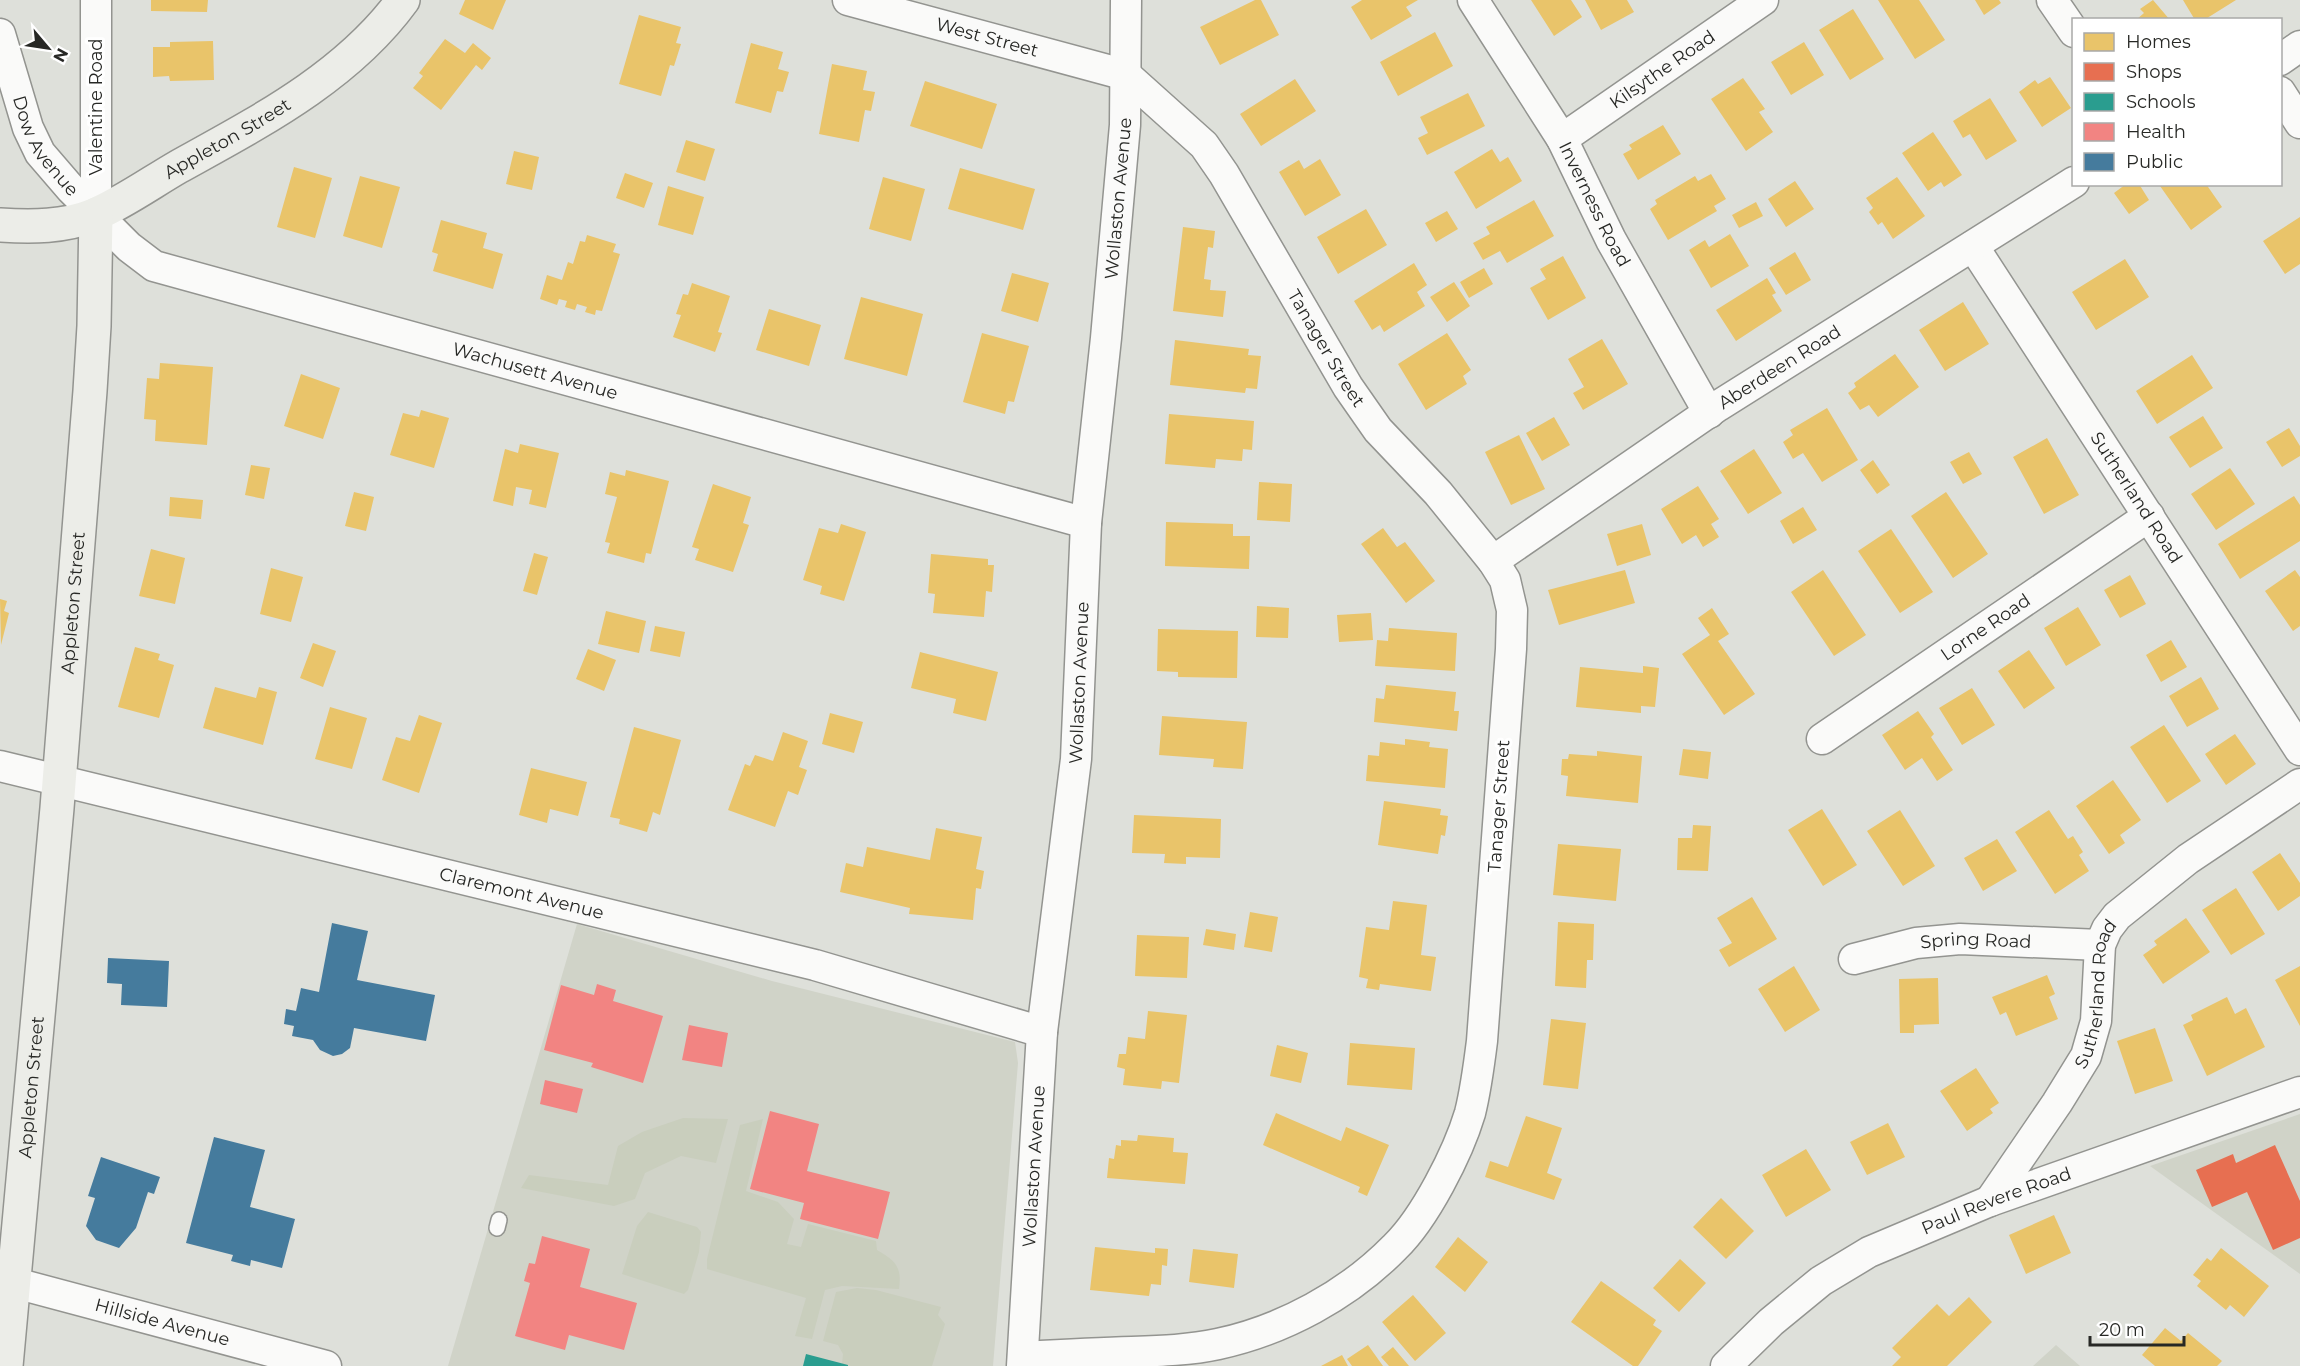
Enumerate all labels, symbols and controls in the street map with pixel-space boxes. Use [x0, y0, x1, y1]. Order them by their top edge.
street label: West Street [933, 13, 1041, 62]
north arrow [18, 18, 78, 78]
legend [2072, 18, 2282, 186]
street label: Kilsythe Road [1605, 25, 1719, 114]
text: Homes [2126, 31, 2191, 53]
street label: Valentine Road [85, 38, 107, 176]
text: N [49, 45, 72, 65]
text: Shops [2126, 61, 2182, 83]
text: Schools [2126, 91, 2196, 113]
street label: Dow Avenue [8, 93, 83, 201]
street label: Appleton Street [160, 94, 295, 184]
street label: Wollaston Avenue [1100, 117, 1136, 280]
text: Health [2126, 121, 2186, 143]
street label: Inverness Road [1554, 138, 1635, 271]
text: Public [2126, 151, 2183, 173]
street label: Tanager Street [1283, 286, 1370, 411]
street label: Aberdeen Road [1714, 320, 1845, 414]
street label: Wachusett Avenue [450, 338, 620, 404]
street label: Sutherland Road [2086, 428, 2187, 568]
street label: Appleton Street [57, 531, 90, 675]
street label: Lorne Road [1937, 589, 2035, 666]
street label: Wollaston Avenue [1065, 601, 1094, 764]
street label: Tanager Street [1483, 739, 1515, 873]
street label: Claremont Avenue [437, 863, 606, 924]
street label: Sutherland Road [2070, 915, 2121, 1073]
street label: Spring Road [1919, 928, 2032, 954]
street label: Appleton Street [14, 1015, 49, 1159]
street label: Wollaston Avenue [1018, 1084, 1050, 1248]
street label: Paul Revere Road [1918, 1162, 2074, 1240]
street label: Hillside Avenue [93, 1294, 232, 1351]
scale bar [2090, 1309, 2184, 1347]
text: 20 m [2099, 1319, 2145, 1341]

